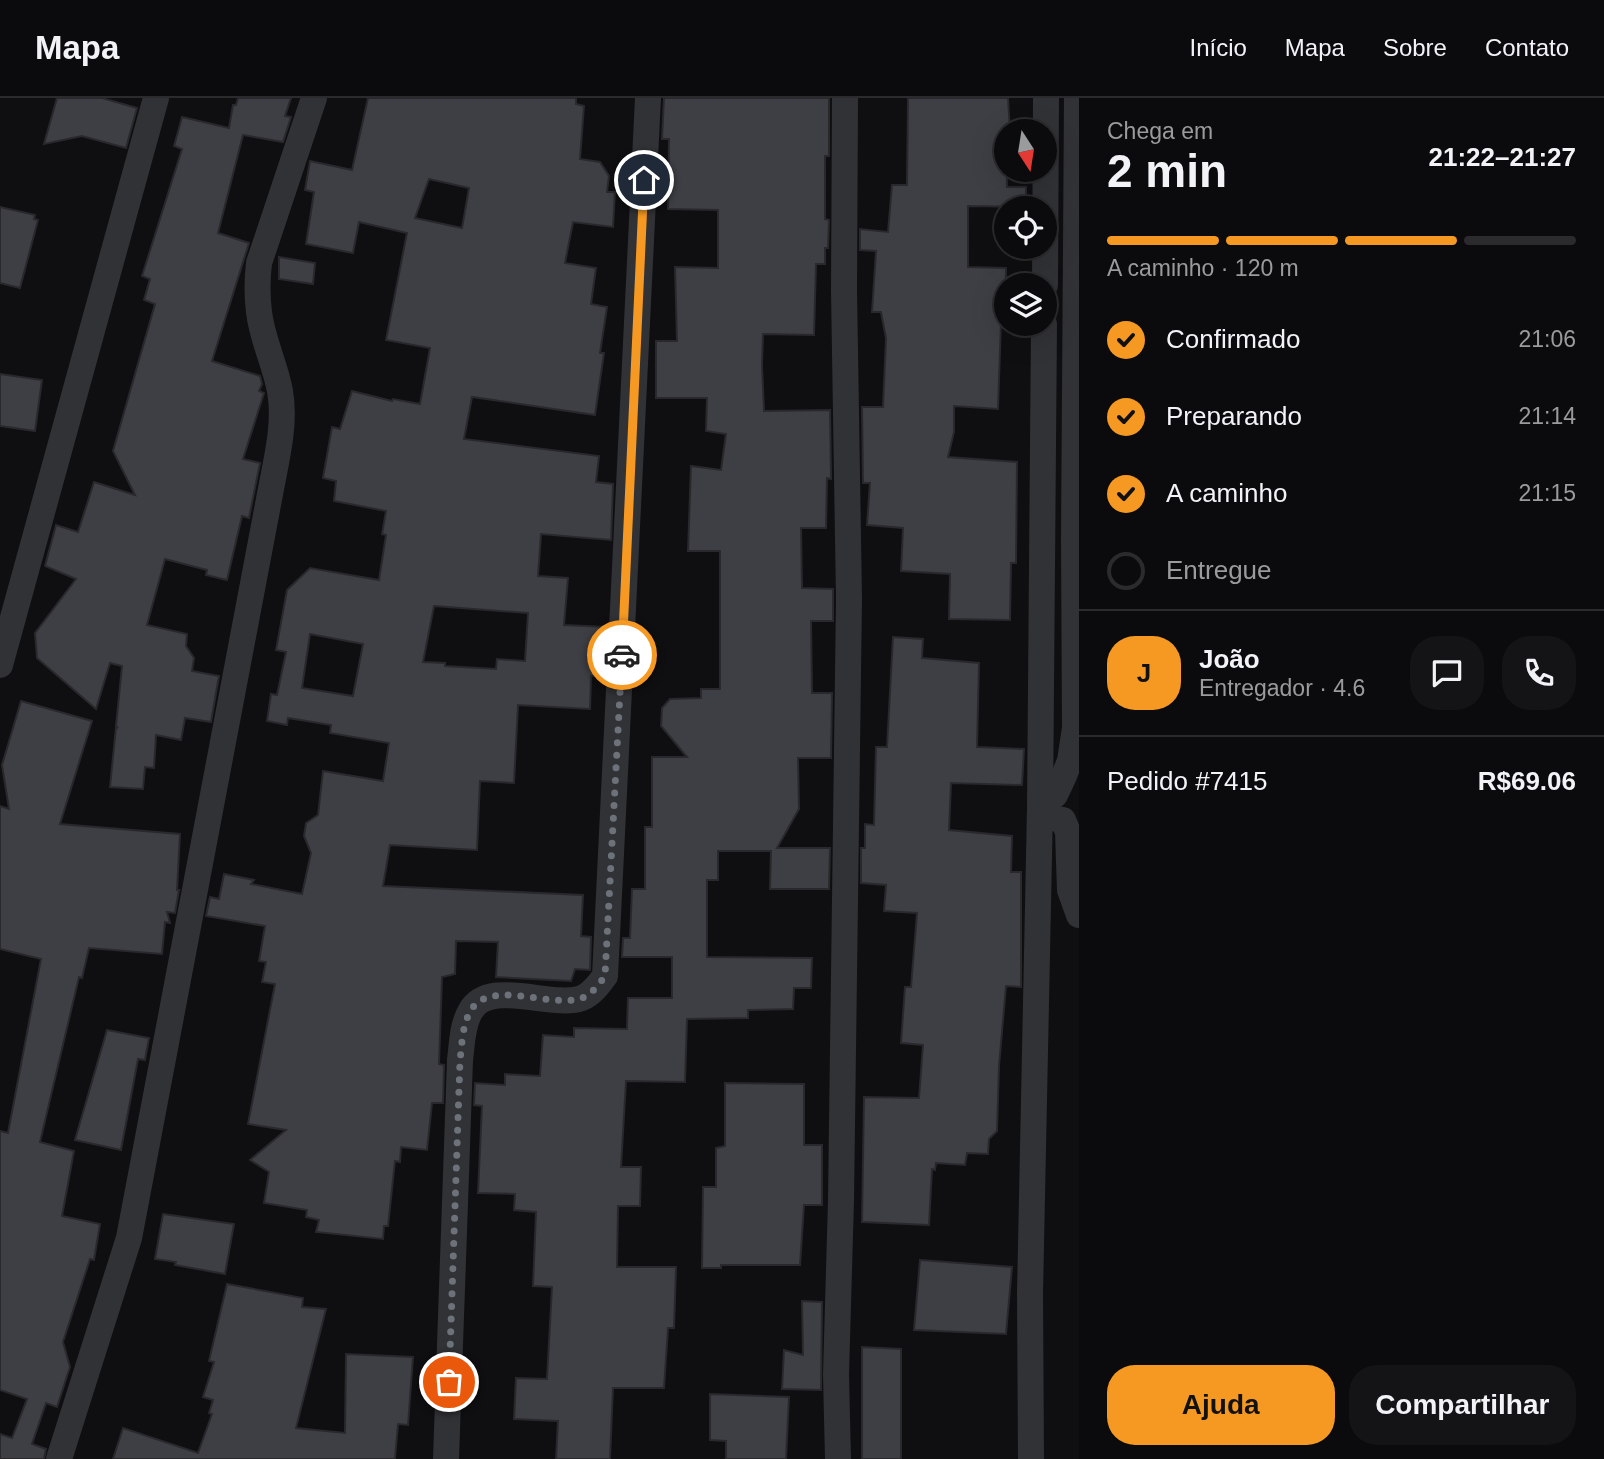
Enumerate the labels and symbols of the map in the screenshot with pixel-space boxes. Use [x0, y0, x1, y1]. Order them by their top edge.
north arrow [994, 119, 1057, 182]
pin [614, 150, 674, 210]
courier [587, 620, 657, 690]
pin [419, 1352, 479, 1412]

